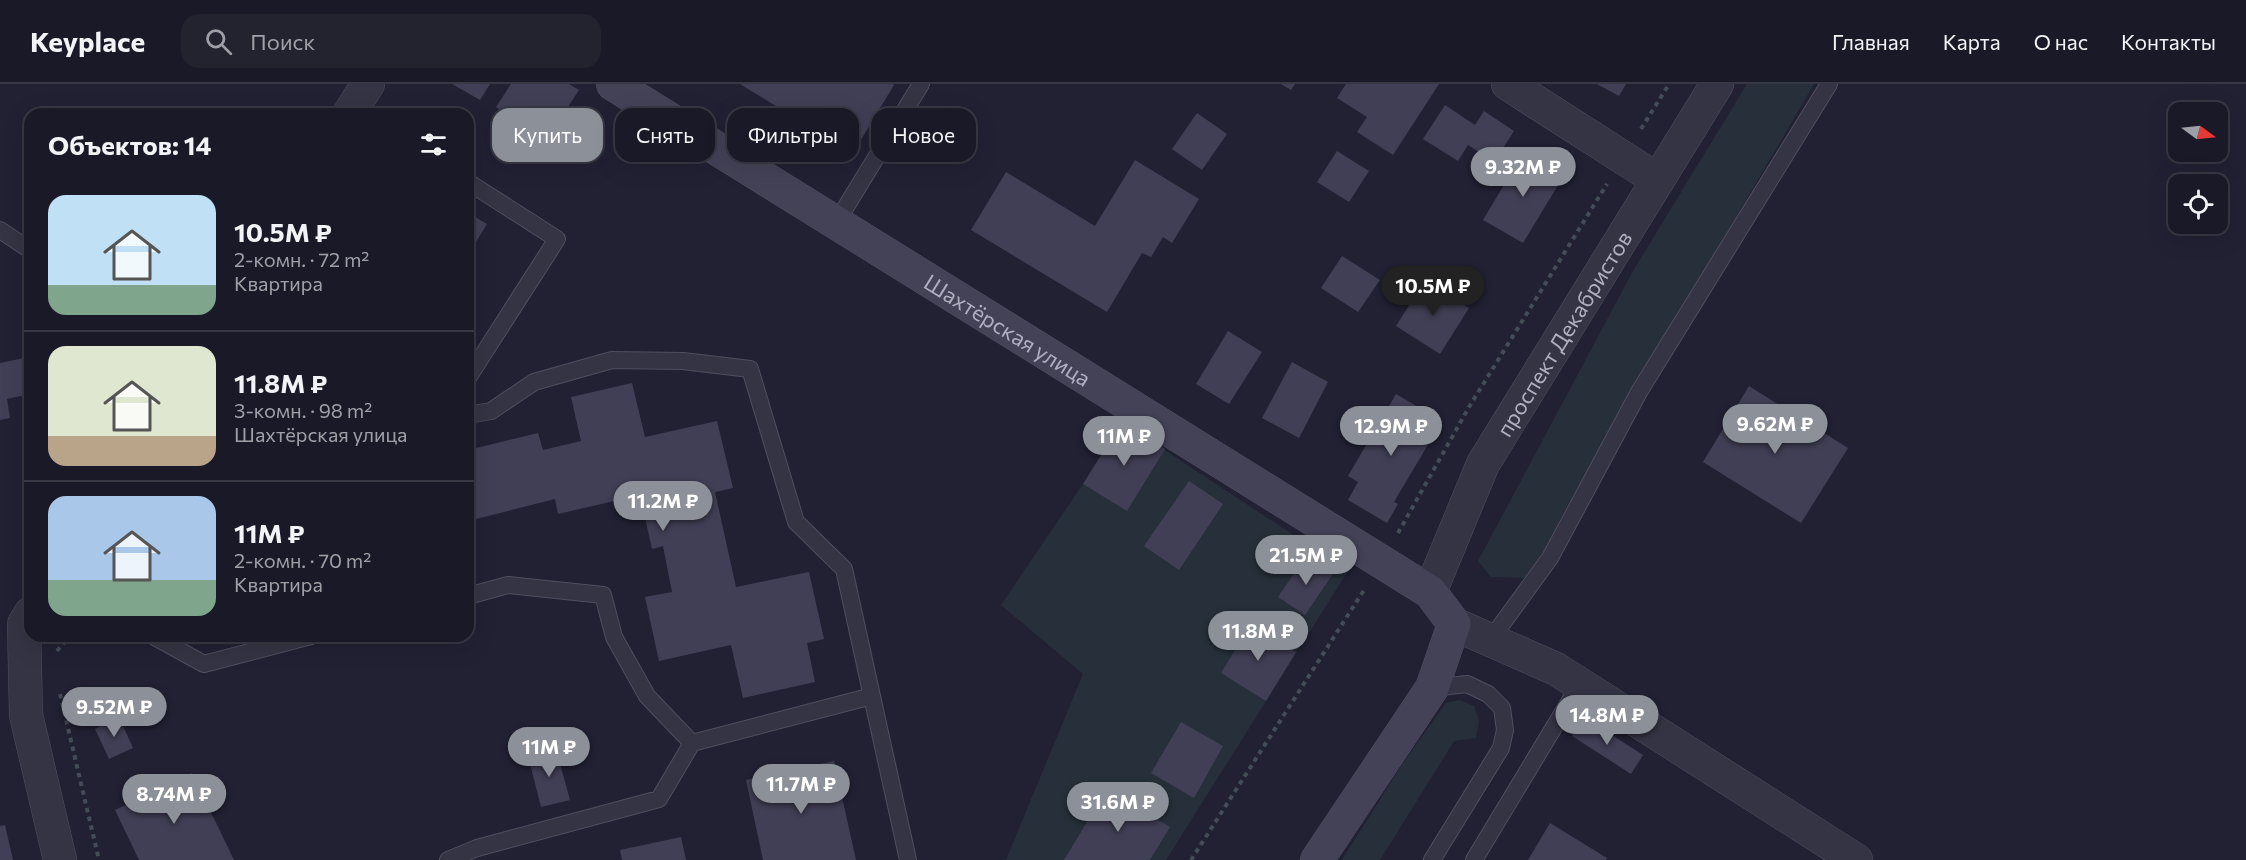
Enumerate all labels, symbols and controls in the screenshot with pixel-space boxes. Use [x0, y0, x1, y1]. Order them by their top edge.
search box [181, 14, 601, 68]
text: Keyplace [30, 24, 145, 58]
icon: search [202, 25, 235, 58]
text: Поиск [250, 28, 315, 55]
text: Главная [1832, 29, 1910, 54]
text: Карта [1943, 29, 2001, 54]
text: О нас [2034, 29, 2088, 54]
text: Контакты [2121, 29, 2216, 54]
north arrow [2168, 102, 2228, 162]
map controls [2168, 102, 2228, 234]
chip: Купить [492, 108, 603, 162]
chip: Снять [615, 108, 715, 162]
chip: Фильтры [727, 108, 859, 162]
chip: Новое [871, 108, 976, 162]
icon: filters [417, 128, 450, 161]
text: Объектов: 14 [48, 129, 212, 160]
pin: 9.32M ₽ [1468, 147, 1578, 198]
text: 9.32M ₽ [1485, 154, 1561, 178]
button: locate [2168, 174, 2228, 234]
text: 10.5M ₽ [234, 216, 332, 247]
icon: home [96, 219, 168, 291]
street label: проспект Декабристов [1490, 225, 1637, 441]
text: 2-комн. · 72 m² [234, 247, 369, 271]
pin: 10.5M ₽ [1378, 266, 1488, 317]
street label: Шахтёрская улица [920, 268, 1096, 391]
text: Квартира [234, 271, 323, 295]
text: 10.5M ₽ [1395, 273, 1471, 297]
text: 11.8M ₽ [234, 367, 327, 398]
icon: home [96, 370, 168, 442]
text: 3-комн. · 98 m² [234, 398, 372, 422]
pin: 9.62M ₽ [1720, 404, 1830, 455]
pin: 12.9M ₽ [1336, 406, 1446, 457]
text: 9.62M ₽ [1737, 411, 1813, 435]
text: 12.9M ₽ [1354, 413, 1428, 437]
pin: 11M ₽ [1082, 416, 1166, 467]
text: Шахтёрская улица [234, 422, 407, 446]
text: 11M ₽ [1097, 423, 1151, 447]
pin: 11.2M ₽ [608, 481, 718, 532]
text: 11.2M ₽ [627, 488, 699, 512]
text: 11M ₽ [234, 517, 305, 548]
icon: home [96, 520, 168, 592]
pin: 21.5M ₽ [1251, 535, 1361, 586]
text: 21.5M ₽ [1269, 542, 1343, 566]
text: 2-комн. · 70 m² [234, 548, 371, 572]
text: Квартира [234, 572, 323, 596]
pin: 11.8M ₽ [1203, 611, 1313, 662]
text: 11.8M ₽ [1222, 618, 1294, 642]
pin: 9.52M ₽ [59, 687, 169, 738]
text: 9.52M ₽ [76, 694, 152, 718]
pin: 14.8M ₽ [1552, 695, 1662, 746]
text: 14.8M ₽ [1570, 702, 1644, 726]
pin: 11M ₽ [507, 727, 591, 778]
text: 11M ₽ [522, 734, 576, 758]
pin: 11.7M ₽ [746, 764, 856, 815]
text: 11.7M ₽ [766, 771, 836, 795]
pin: 8.74M ₽ [119, 774, 229, 825]
text: 8.74M ₽ [136, 781, 212, 805]
pin: 31.6M ₽ [1063, 782, 1173, 833]
text: 31.6M ₽ [1081, 789, 1155, 813]

